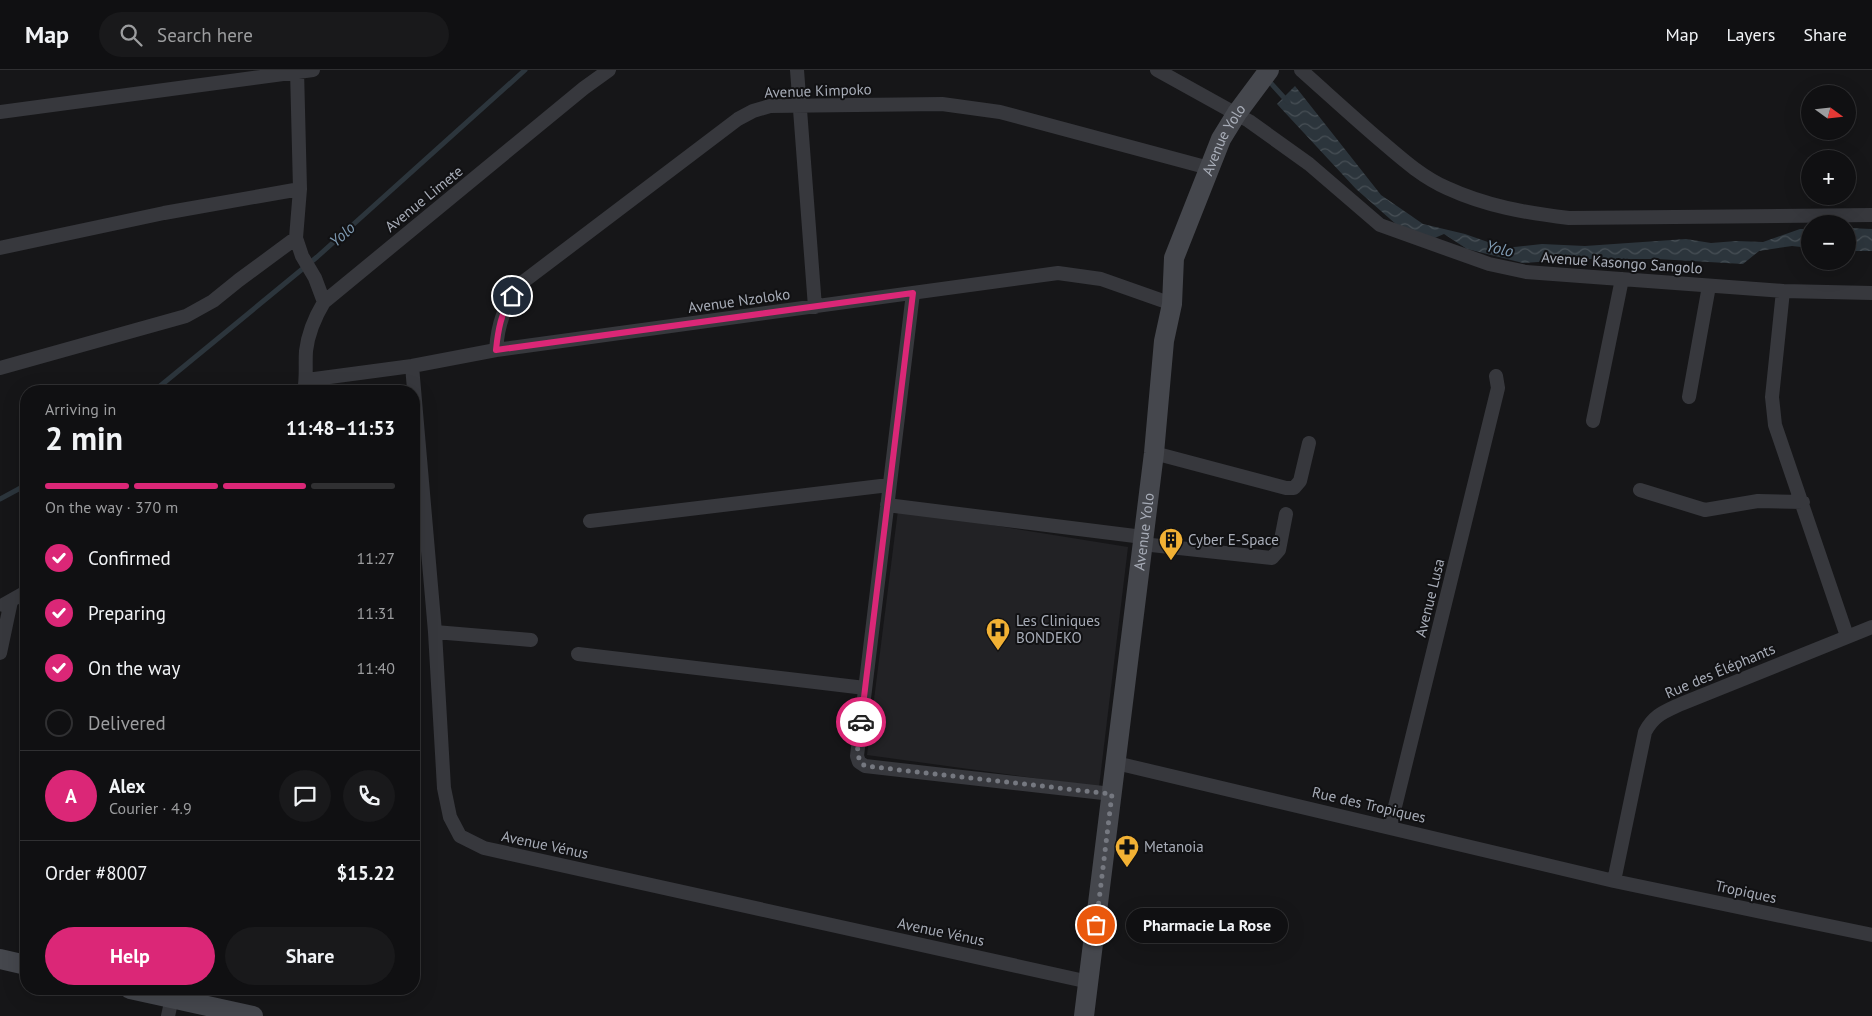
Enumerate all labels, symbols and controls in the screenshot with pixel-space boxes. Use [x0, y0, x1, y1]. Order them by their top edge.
search box [99, 12, 449, 57]
text: Map [25, 19, 69, 50]
icon: search [117, 21, 145, 49]
text: Search here [157, 23, 253, 47]
text: Map [1666, 23, 1698, 46]
text: Layers [1726, 23, 1775, 46]
text: Share [1803, 23, 1847, 46]
street label: Avenue Kimpoko [764, 79, 872, 102]
north arrow [1801, 85, 1856, 140]
map controls [1801, 85, 1856, 270]
street label: Avenue Yolo [1197, 100, 1250, 178]
button: + [1801, 150, 1856, 205]
street label: Avenue Limete [381, 161, 467, 236]
button: − [1801, 215, 1856, 270]
water label: Yolo [325, 217, 359, 251]
water label: Yolo [1484, 235, 1516, 261]
street label: Avenue Kasongo Sangolo [1541, 247, 1703, 278]
pin [491, 275, 533, 317]
icon: home [498, 282, 526, 310]
street label: Avenue Nzoloko [687, 284, 791, 317]
text: Arriving in [45, 399, 116, 419]
text: 11:48–11:53 [286, 416, 395, 440]
text: 2 min [45, 417, 123, 459]
street label: Avenue Yolo [1129, 492, 1158, 572]
text: On the way · 370 m [45, 497, 178, 517]
building icon: Cyber E-Space [1158, 527, 1184, 561]
place label: Cyber E-Space [1188, 530, 1279, 549]
icon: check [45, 544, 73, 572]
text: Confirmed [88, 546, 171, 570]
text: 11:27 [357, 548, 395, 568]
street label: Avenue Lusa [1411, 557, 1448, 639]
icon: check [45, 599, 73, 627]
text: Preparing [88, 601, 166, 625]
text: 11:31 [357, 603, 395, 623]
place label: Les Cliniques BONDEKO [1016, 611, 1100, 647]
hospital icon: Les Cliniques BONDEKO [985, 617, 1011, 651]
street label: Rue des Éléphants [1662, 639, 1778, 702]
icon: check [45, 654, 73, 682]
text: On the way [88, 656, 180, 680]
text: 11:40 [357, 658, 395, 678]
courier [836, 697, 886, 747]
icon: car [847, 708, 875, 736]
text: Delivered [88, 711, 166, 735]
button: chat [279, 770, 331, 822]
button: phone [343, 770, 395, 822]
text: Alex [109, 774, 145, 798]
street label: Rue des Tropiques [1310, 782, 1428, 827]
text: A [65, 784, 77, 808]
text: Courier · 4.9 [109, 798, 192, 818]
street label: Avenue Vénus [500, 826, 590, 863]
pharmacy icon: Metanoia [1114, 834, 1140, 868]
place label: Metanoia [1144, 837, 1204, 856]
text: Order #8007 [45, 861, 148, 885]
text: $15.22 [336, 861, 395, 885]
street label: Tropiques [1714, 876, 1778, 907]
pin [1075, 904, 1117, 946]
callout: Pharmacie La Rose [1126, 908, 1288, 942]
icon: bag [1082, 911, 1110, 939]
street label: Avenue Vénus [896, 913, 986, 950]
text: Pharmacie La Rose [1143, 915, 1271, 935]
button: Help [45, 927, 215, 985]
button: Share [225, 927, 395, 985]

